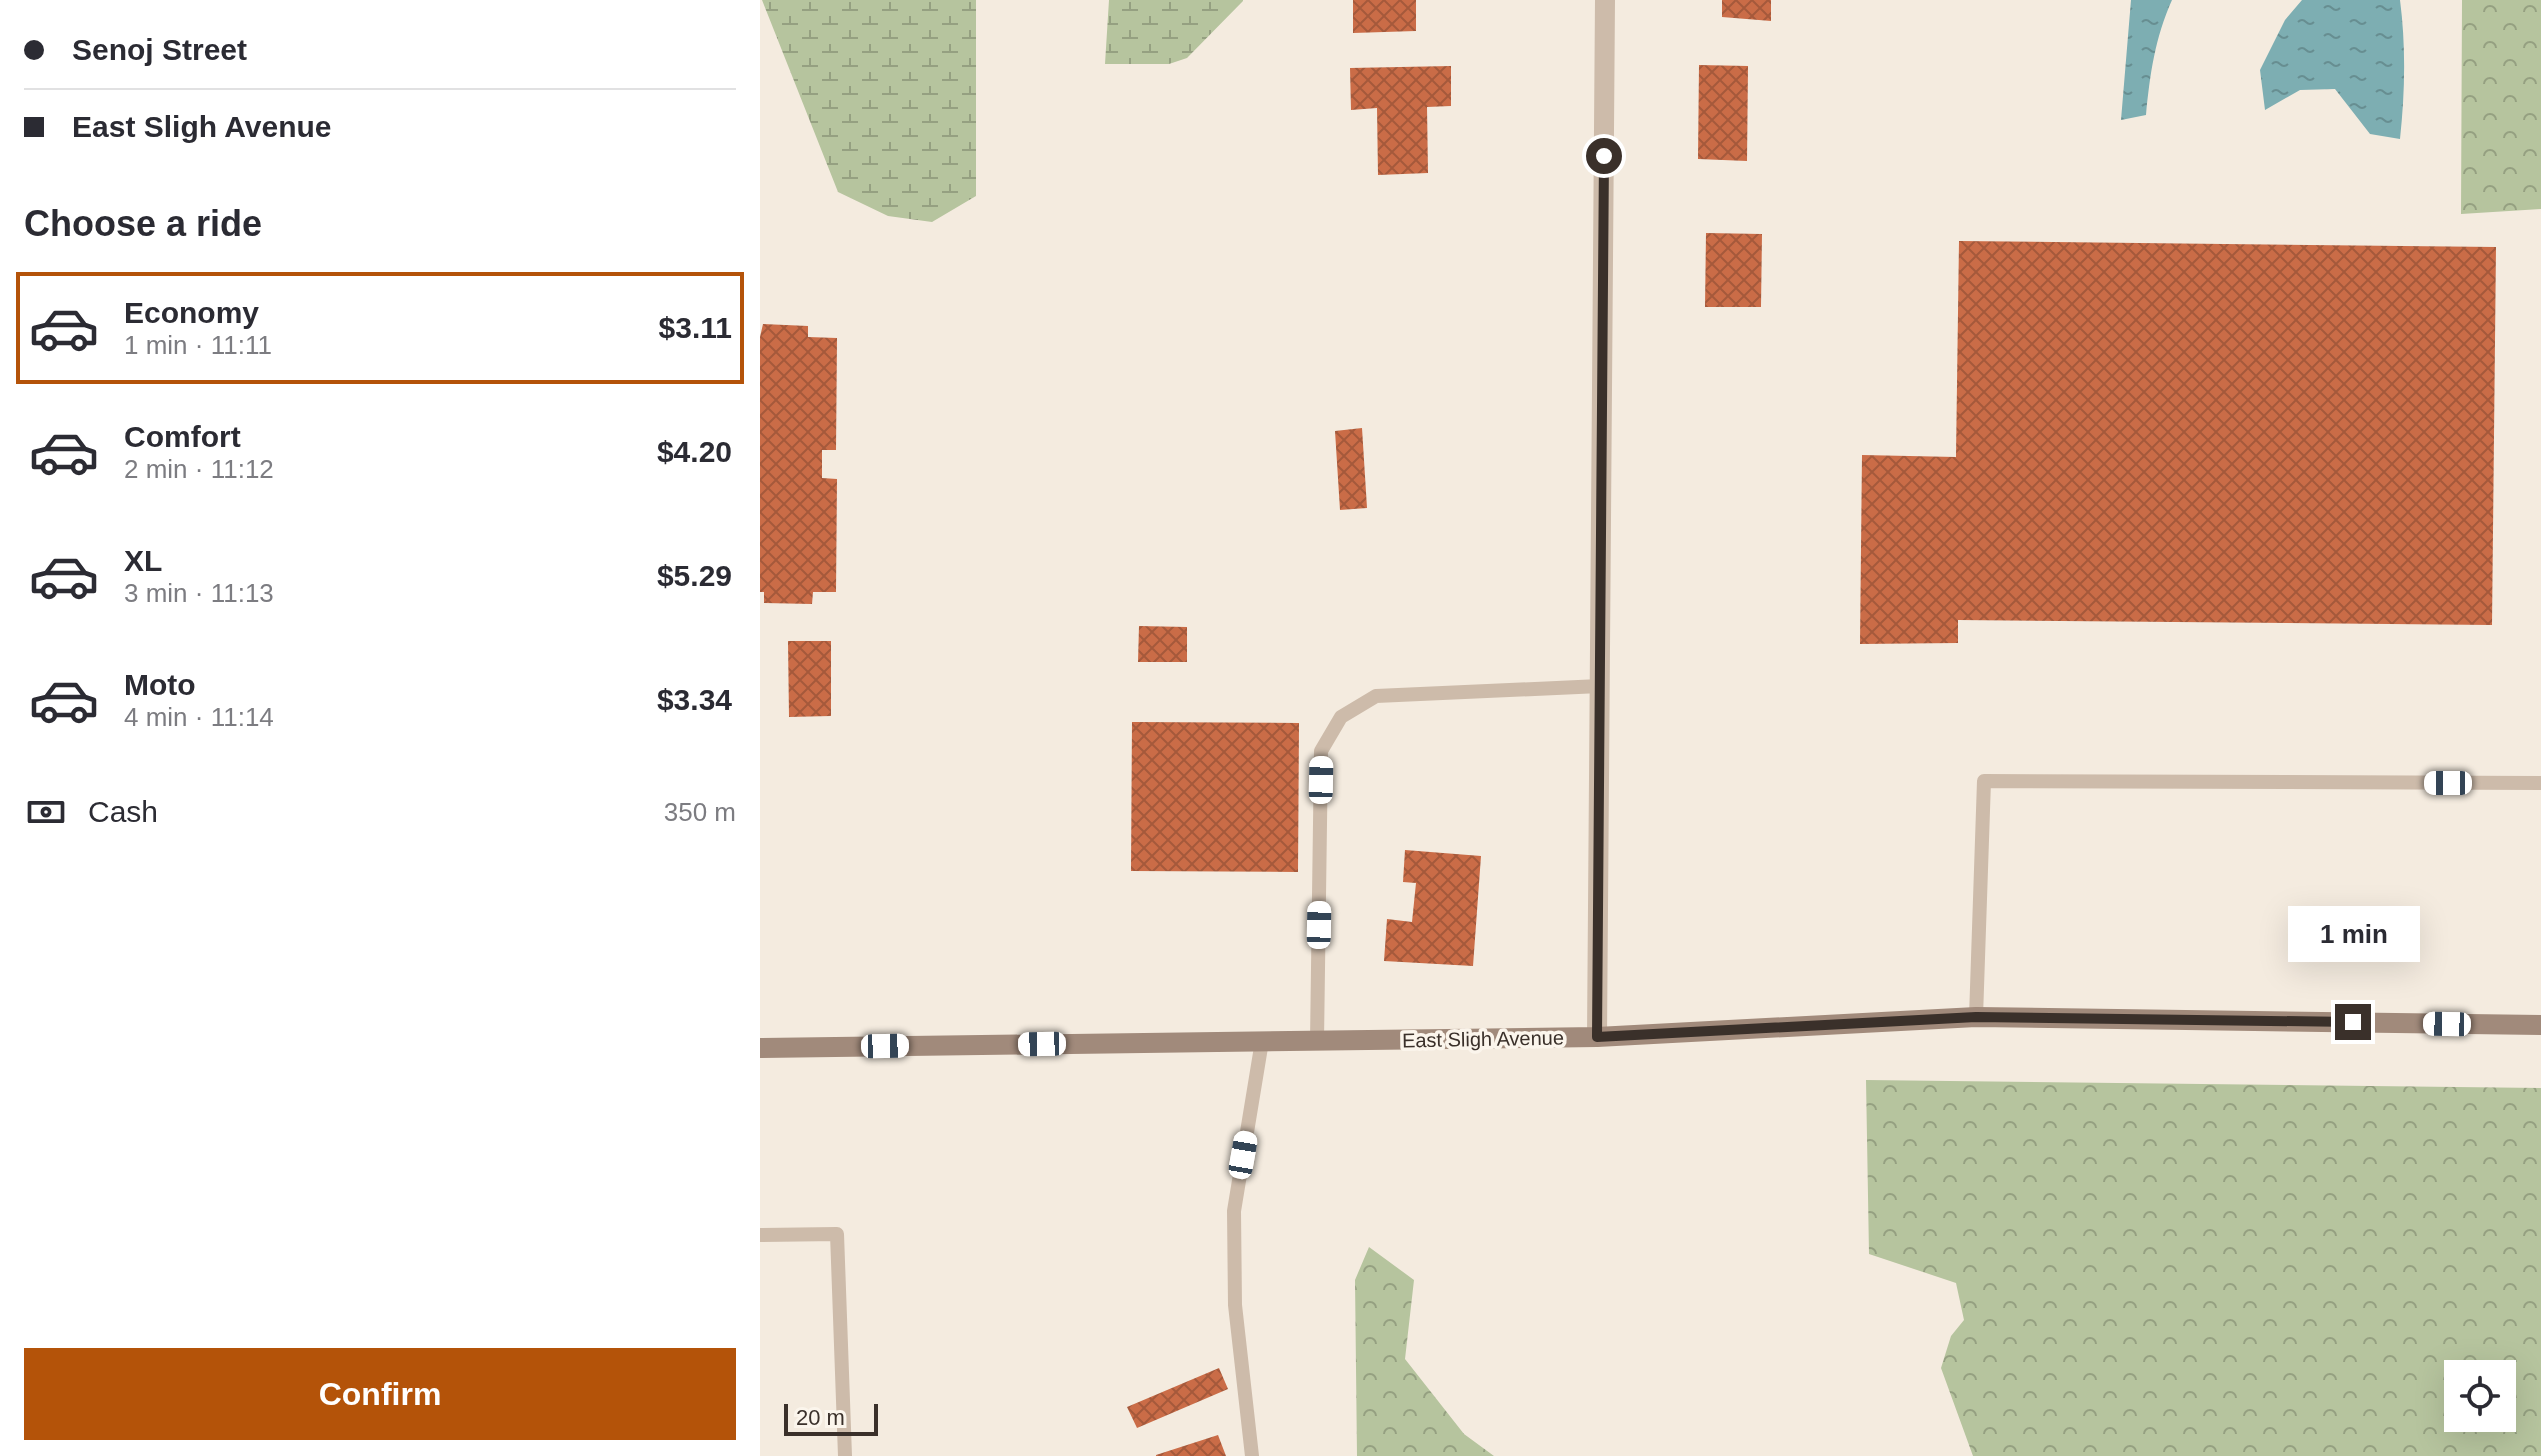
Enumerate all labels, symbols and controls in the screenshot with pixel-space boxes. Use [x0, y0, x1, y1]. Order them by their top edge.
text: Senoj Street [72, 33, 247, 66]
text: East Sligh Avenue [72, 110, 332, 143]
route start [1586, 138, 1622, 174]
text: Choose a ride [24, 203, 262, 244]
icon: car [28, 292, 100, 364]
text: Economy [124, 296, 259, 329]
text: $3.11 [659, 311, 732, 344]
text: 1 min · 11:11 [124, 330, 272, 360]
icon: car [28, 416, 100, 488]
text: Comfort [124, 420, 241, 453]
text: $4.20 [657, 435, 732, 468]
text: 2 min · 11:12 [124, 454, 274, 484]
icon: car [28, 540, 100, 612]
text: XL [124, 544, 162, 577]
text: $5.29 [657, 559, 732, 592]
text: 3 min · 11:13 [124, 578, 274, 608]
icon: car [28, 664, 100, 736]
text: Moto [124, 668, 196, 701]
text: $3.34 [657, 683, 732, 716]
text: 4 min · 11:14 [124, 702, 274, 732]
car [1309, 756, 1333, 804]
car [2424, 771, 2472, 795]
icon: cash [24, 790, 68, 834]
text: Cash [88, 795, 158, 828]
text: 350 m [664, 797, 736, 827]
car [1307, 901, 1331, 949]
callout: 1 min [2287, 906, 2419, 962]
text: 1 min [2320, 919, 2388, 949]
route end [2335, 1004, 2371, 1040]
car [2423, 1012, 2471, 1036]
street label: East Sligh Avenue [1402, 1027, 1564, 1051]
car [1018, 1032, 1066, 1056]
car [861, 1034, 909, 1058]
car [1227, 1129, 1259, 1181]
button: Confirm [24, 1348, 736, 1440]
map controls [2444, 1360, 2516, 1432]
button: locate [2444, 1360, 2516, 1432]
scale bar [784, 1400, 878, 1436]
text: 20 m [796, 1405, 845, 1430]

